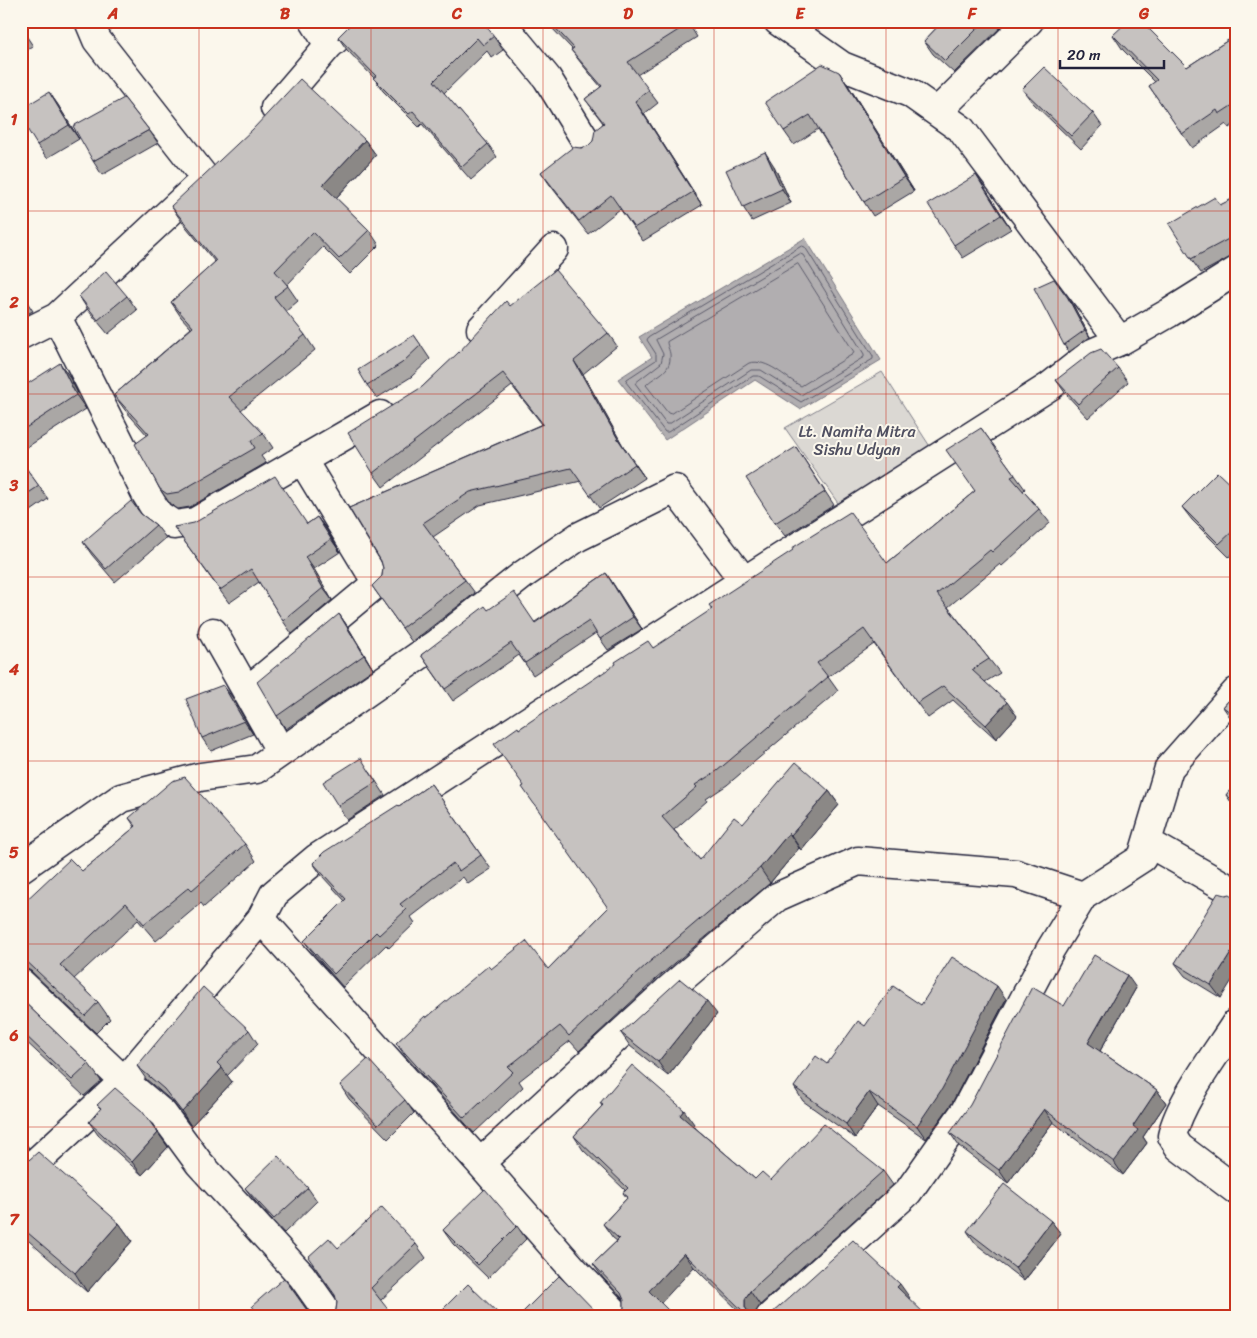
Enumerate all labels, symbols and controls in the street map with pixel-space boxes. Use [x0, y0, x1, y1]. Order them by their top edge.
text: A [107, 0, 118, 28]
text: B [280, 0, 291, 28]
text: C [451, 0, 463, 28]
text: D [623, 0, 633, 28]
text: E [796, 0, 806, 28]
text: F [967, 0, 978, 28]
text: G [1138, 0, 1150, 28]
scale bar [1060, 38, 1163, 70]
text: 20 m [1067, 42, 1101, 68]
text: 1 [11, 105, 18, 134]
text: 2 [8, 288, 19, 317]
park label: Lt. Namita Mitra Sishu Udyan [798, 417, 916, 464]
text: 3 [9, 471, 19, 500]
text: 4 [8, 655, 19, 684]
text: 5 [9, 838, 19, 867]
text: 6 [8, 1021, 19, 1050]
text: 7 [9, 1205, 20, 1234]

